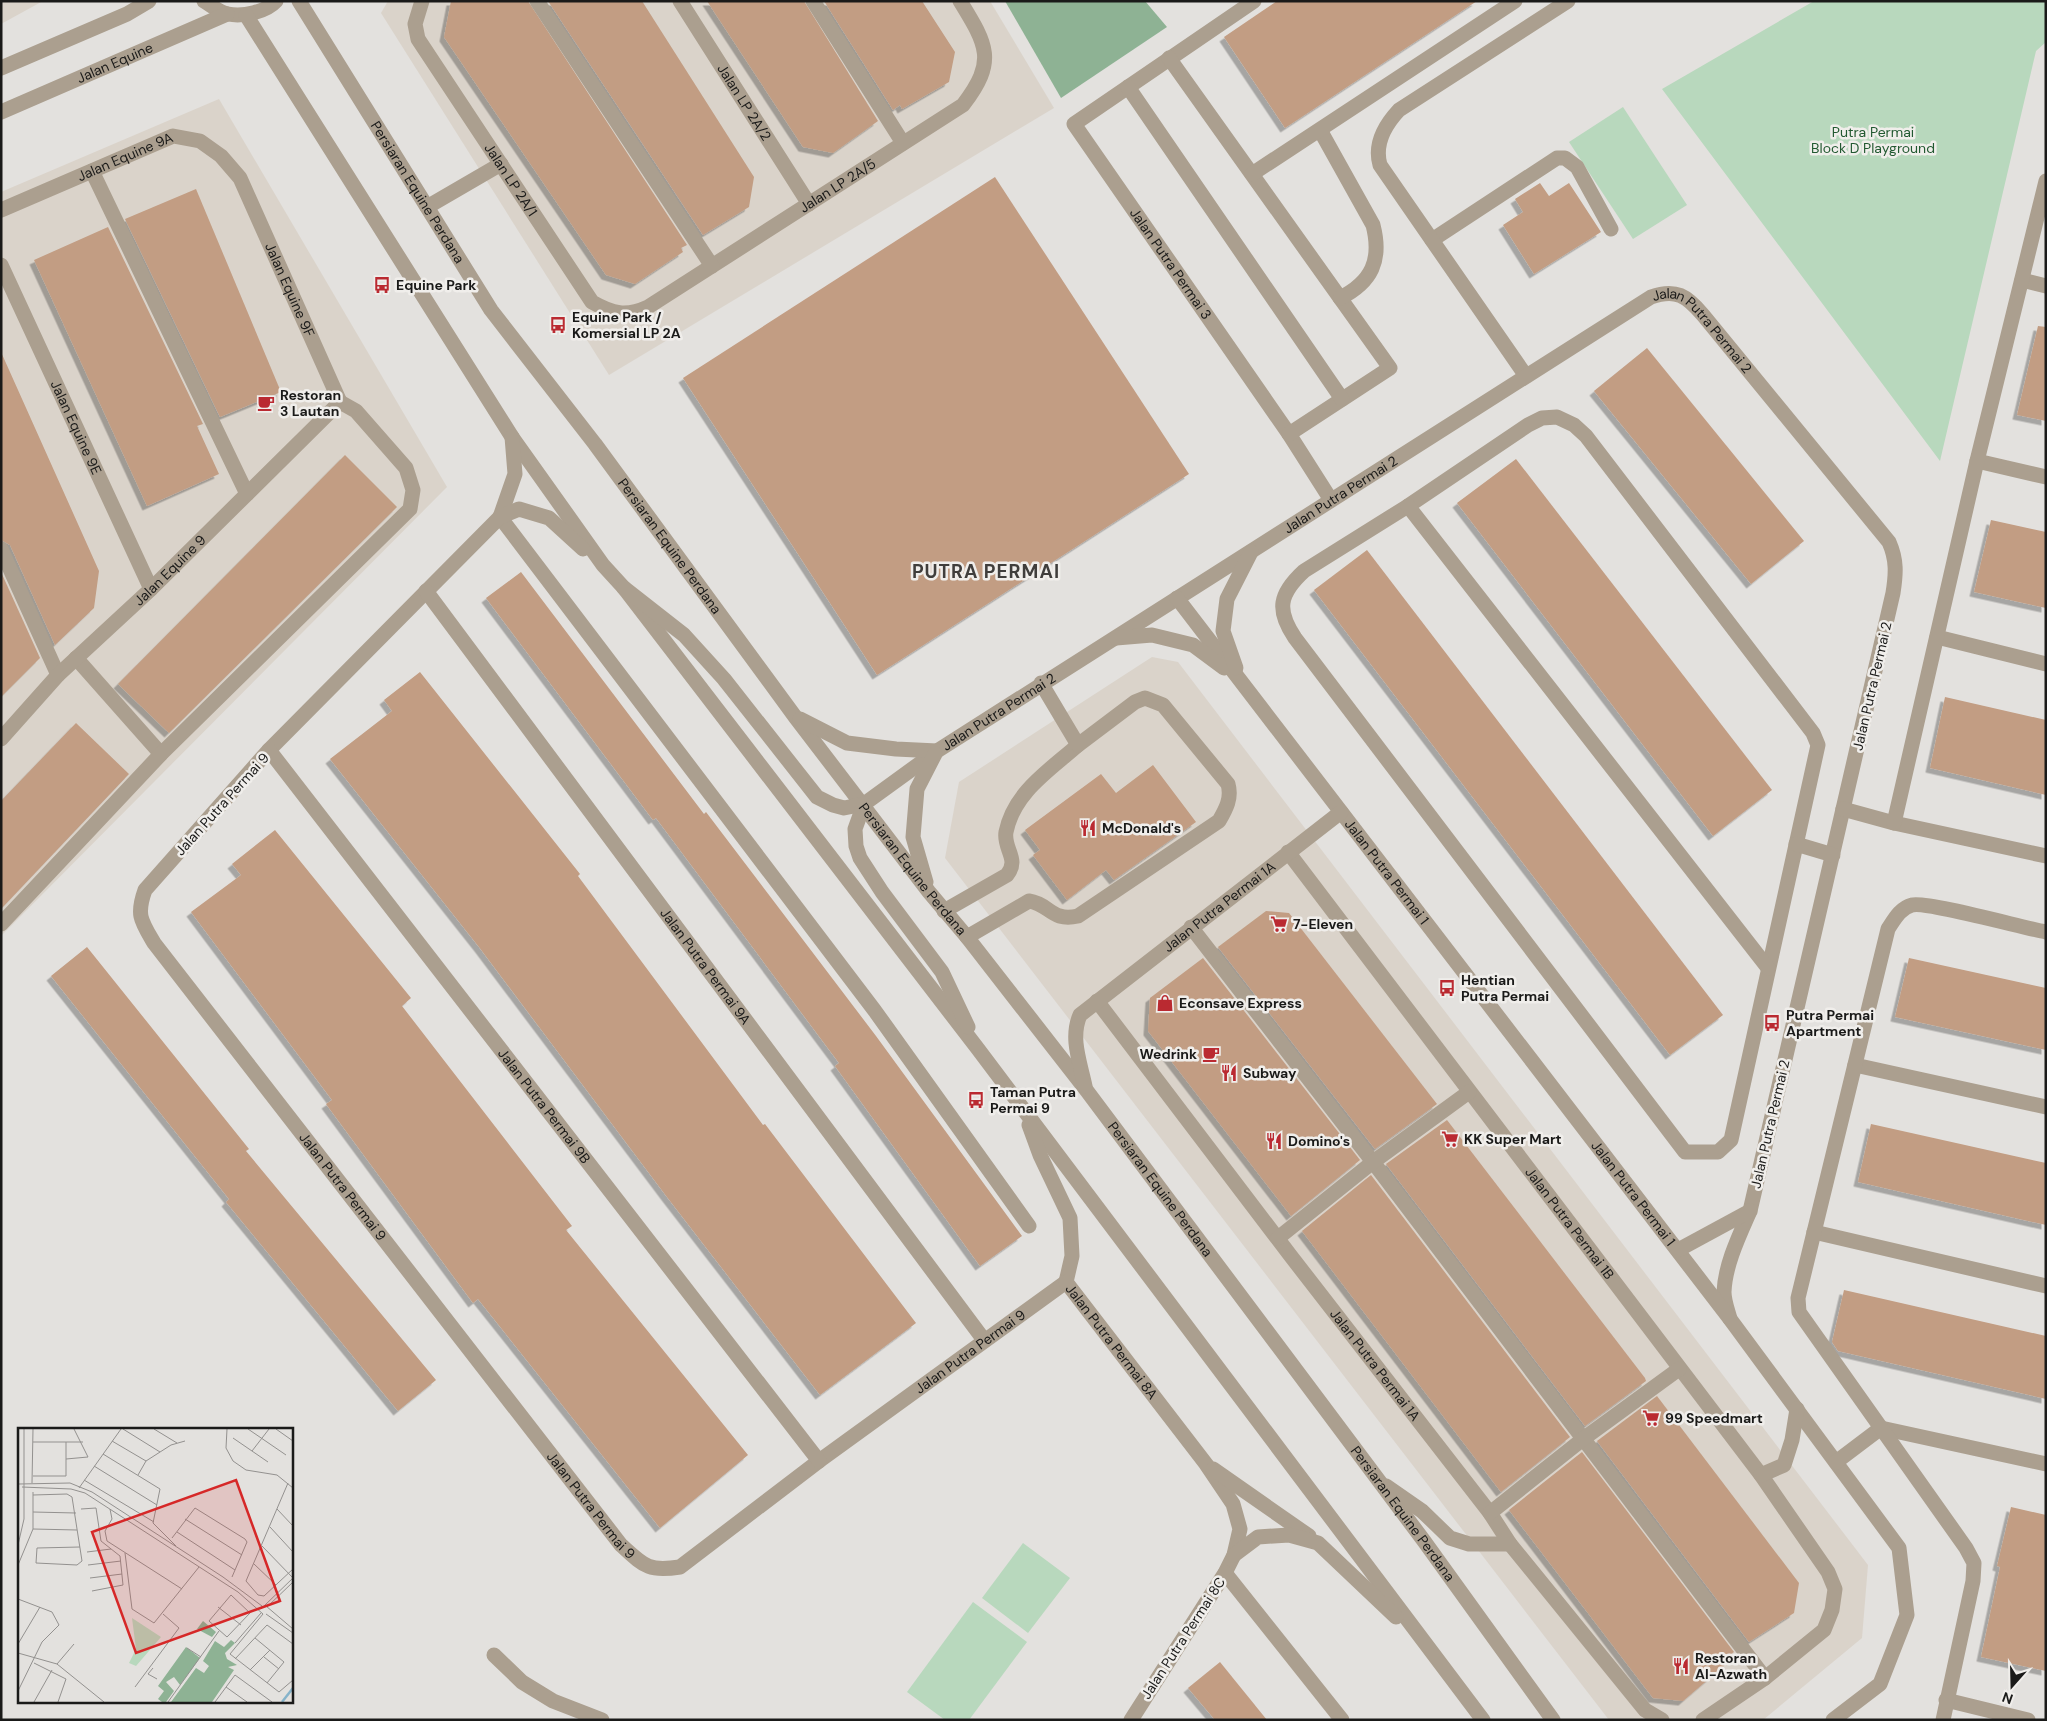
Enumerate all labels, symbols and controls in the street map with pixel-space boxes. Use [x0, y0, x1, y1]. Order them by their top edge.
street label: Jalan Equine [74, 38, 156, 87]
street label: Jalan LP 2A/2 [713, 61, 775, 144]
street label: Persiaran Equine Perdana [367, 118, 469, 267]
park label: Putra Permai Block D Playground [1811, 123, 1935, 157]
street label: Jalan Equine 9A [74, 128, 176, 185]
street label: Jalan LP 2A/1 [480, 140, 542, 220]
street label: Jalan LP 2A/5 [796, 154, 879, 217]
street label: Jalan Putra Permai 3 [1126, 204, 1216, 323]
street label: Jalan Equine 9F [261, 240, 319, 340]
bus stop icon: Equine Park [372, 275, 392, 295]
place label: Equine Park [396, 276, 476, 294]
street label: Jalan Putra Permai 2 [1650, 284, 1756, 377]
place label: Equine Park / Komersial LP 2A [572, 308, 681, 342]
bus stop icon: Equine Park / Komersial LP 2A [548, 315, 568, 335]
street label: Jalan Equine 9E [47, 377, 106, 477]
place label: Restoran 3 Lautan [280, 386, 341, 420]
cafe icon: Restoran 3 Lautan [256, 393, 276, 413]
street label: Jalan Putra Permai 2 [1280, 452, 1401, 537]
street label: Persiaran Equine Perdana [614, 475, 726, 618]
street label: Jalan Equine 9 [130, 531, 210, 609]
district label: PUTRA PERMAI [912, 559, 1060, 584]
street label: Jalan Putra Permai 2 [1848, 620, 1896, 752]
street label: Jalan Putra Permai 2 [938, 669, 1059, 755]
street label: Jalan Putra Permai 9 [171, 749, 273, 859]
street label: Persiaran Equine Perdana [855, 799, 971, 939]
street label: Jalan Putra Permai 1 [1341, 816, 1433, 928]
restaurant icon: McDonald's [1078, 818, 1098, 838]
place label: McDonald's [1102, 819, 1181, 837]
street label: Jalan Putra Permai 1A [1160, 857, 1279, 956]
street label: Jalan Putra Permai 9A [656, 904, 755, 1028]
supermarket icon: 7-Eleven [1269, 914, 1289, 934]
place label: 7-Eleven [1293, 915, 1353, 933]
place label: Hentian Putra Permai [1461, 971, 1549, 1005]
bus stop icon: Hentian Putra Permai [1437, 978, 1457, 998]
shop icon: Econsave Express [1155, 993, 1175, 1013]
place label: Econsave Express [1179, 994, 1302, 1012]
place label: Putra Permai Apartment [1786, 1006, 1874, 1040]
bus stop icon: Putra Permai Apartment [1762, 1013, 1782, 1033]
cafe icon: Wedrink [1201, 1044, 1221, 1064]
street label: Jalan Putra Permai 9B [494, 1045, 595, 1167]
place label: Wedrink [1140, 1045, 1197, 1063]
street label: Jalan Putra Permai 2 [1746, 1058, 1794, 1190]
restaurant icon: Subway [1219, 1063, 1239, 1083]
place label: Subway [1243, 1064, 1297, 1082]
place label: Taman Putra Permai 9 [990, 1083, 1076, 1117]
bus stop icon: Taman Putra Permai 9 [966, 1090, 986, 1110]
street label: Persiaran Equine Perdana [1104, 1118, 1217, 1260]
street label: Jalan Putra Permai 9 [295, 1129, 391, 1244]
supermarket icon: KK Super Mart [1440, 1129, 1460, 1149]
place label: KK Super Mart [1464, 1130, 1562, 1148]
restaurant icon: Domino's [1264, 1131, 1284, 1151]
place label: Domino's [1288, 1132, 1350, 1150]
street label: Jalan Putra Permai 1 [1587, 1137, 1679, 1249]
street label: Jalan Putra Permai 1B [1521, 1163, 1618, 1283]
street label: Jalan Putra Permai 8A [1062, 1280, 1162, 1403]
street label: Jalan Putra Permai 9 [911, 1305, 1029, 1398]
street label: Jalan Putra Permai 1A [1326, 1305, 1424, 1425]
supermarket icon: 99 Speedmart [1641, 1408, 1661, 1428]
place label: 99 Speedmart [1665, 1409, 1763, 1427]
inset map [18, 1428, 292, 1704]
street label: Persiaran Equine Perdana [1347, 1442, 1459, 1585]
street label: Jalan Putra Permai 9 [543, 1448, 639, 1563]
street label: Jalan Putra Permai 8C [1137, 1574, 1229, 1702]
place label: Restoran Al-Azwath [1695, 1649, 1767, 1683]
restaurant icon: Restoran Al-Azwath [1671, 1656, 1691, 1676]
north arrow [1987, 1661, 2037, 1711]
text: N [2000, 1688, 2015, 1708]

